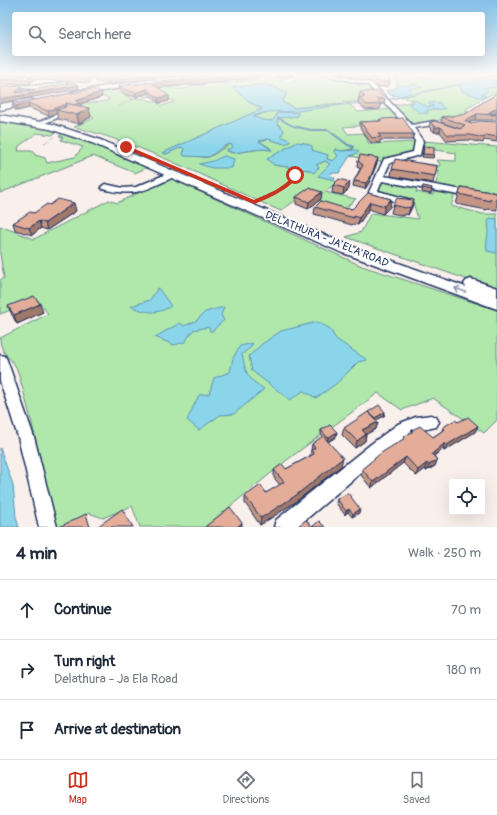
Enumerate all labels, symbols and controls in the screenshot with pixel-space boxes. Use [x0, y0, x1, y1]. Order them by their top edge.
search box [12, 12, 485, 56]
icon: search [26, 23, 48, 45]
text: Search here [58, 25, 131, 44]
route end [117, 138, 135, 156]
route start [286, 166, 304, 184]
street label: DELATHURA - JA ELA ROAD [263, 208, 391, 270]
one-way arrow [455, 286, 467, 294]
map controls [449, 479, 485, 515]
button: locate [449, 479, 485, 515]
text: 4 min [16, 543, 57, 564]
text: Walk · 250 m [408, 545, 481, 561]
icon: ahead [16, 599, 38, 621]
text: Continue [54, 600, 112, 619]
text: 70 m [451, 602, 481, 618]
text: Turn right [54, 652, 115, 671]
icon: right [16, 659, 38, 681]
text: 180 m [446, 662, 481, 678]
text: Delathura - Ja Ela Road [54, 671, 178, 687]
icon: arrive [16, 719, 38, 741]
text: Arrive at destination [54, 720, 181, 739]
tab: Map [67, 769, 89, 806]
tab: Directions [223, 769, 269, 806]
tab: Saved [403, 769, 430, 806]

